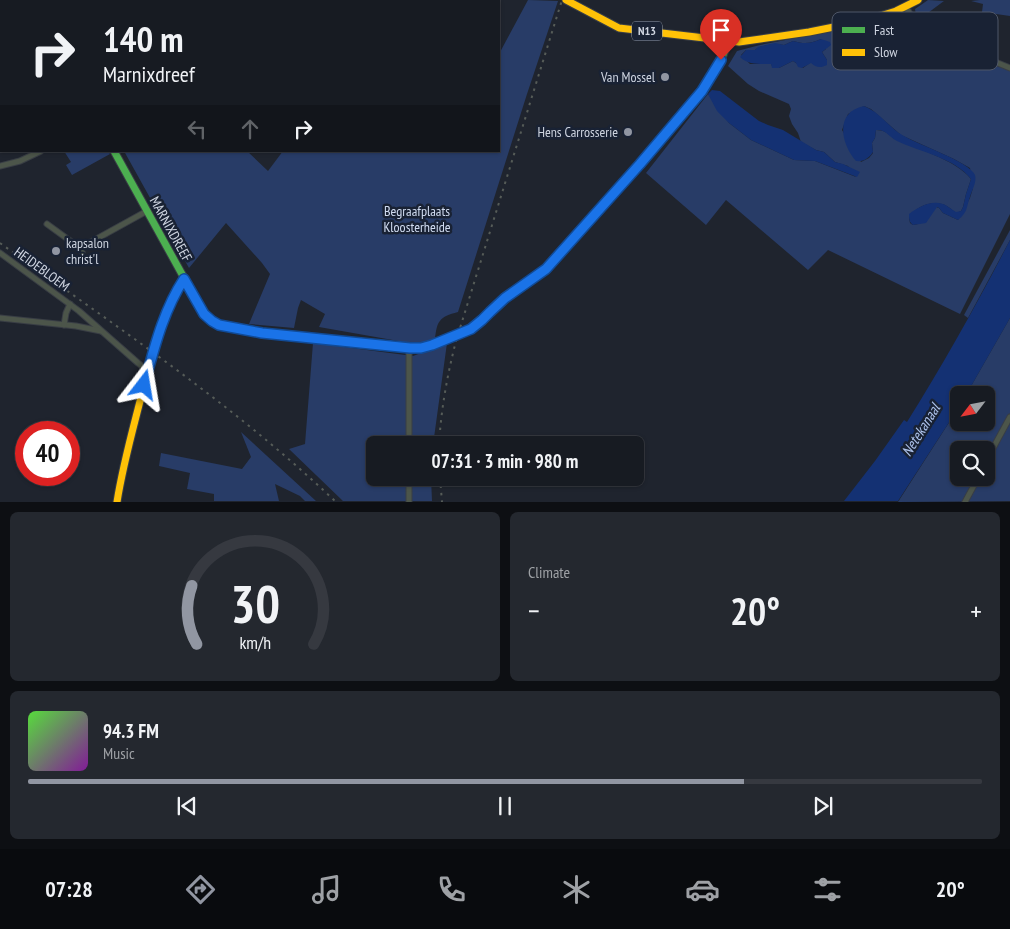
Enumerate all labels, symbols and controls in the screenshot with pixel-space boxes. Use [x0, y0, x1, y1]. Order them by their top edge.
pin [700, 9, 742, 60]
legend [832, 12, 998, 70]
text: 140 m [103, 16, 184, 62]
icon: arrive [707, 16, 735, 44]
icon: right [20, 20, 85, 85]
text: Fast [874, 21, 894, 39]
road number: N13 [632, 22, 662, 40]
text: Slow [874, 43, 898, 61]
text: Marnixdreef [103, 60, 195, 88]
place label: Van Mossel [600, 68, 656, 86]
marker: Van Mossel [659, 71, 671, 83]
icon: left [183, 115, 211, 143]
icon: ahead [236, 115, 264, 143]
icon: right [289, 115, 317, 143]
place label: Hens Carrosserie [537, 123, 618, 141]
marker: Hens Carrosserie [622, 126, 634, 138]
street label: MARNIXDREEF [146, 193, 196, 265]
park label: Begraafplaats Kloosterheide [383, 202, 451, 236]
place label: kapsalon christ'l [66, 234, 109, 268]
street label: HEIDEBLOEM [11, 243, 73, 295]
marker: kapsalon christ'l [50, 245, 62, 257]
position arrow [117, 358, 169, 410]
north arrow [950, 386, 995, 431]
map controls [950, 386, 995, 486]
water label: Netekanaal [897, 399, 945, 460]
speed limit sign: 40 [15, 421, 80, 486]
button: search [950, 441, 995, 486]
text: 07:31 · 3 min · 980 m [432, 449, 578, 473]
text: Climate [528, 562, 570, 582]
text: 30 [230, 570, 280, 637]
text: 20° [730, 586, 780, 635]
text: − [528, 592, 540, 629]
text: + [970, 592, 982, 629]
text: km/h [239, 631, 271, 654]
text: 94.3 FM [103, 719, 159, 743]
text: Music [103, 743, 135, 763]
icon: previous [173, 792, 201, 820]
icon: pause [491, 792, 519, 820]
icon: next [809, 792, 837, 820]
icon: directions [183, 872, 218, 907]
icon: music [309, 872, 344, 907]
icon: phone [434, 872, 469, 907]
icon: climate [559, 872, 594, 907]
icon: car [685, 872, 720, 907]
icon: filters [810, 872, 845, 907]
text: 07:28 [45, 875, 93, 903]
text: 20° [936, 875, 965, 903]

